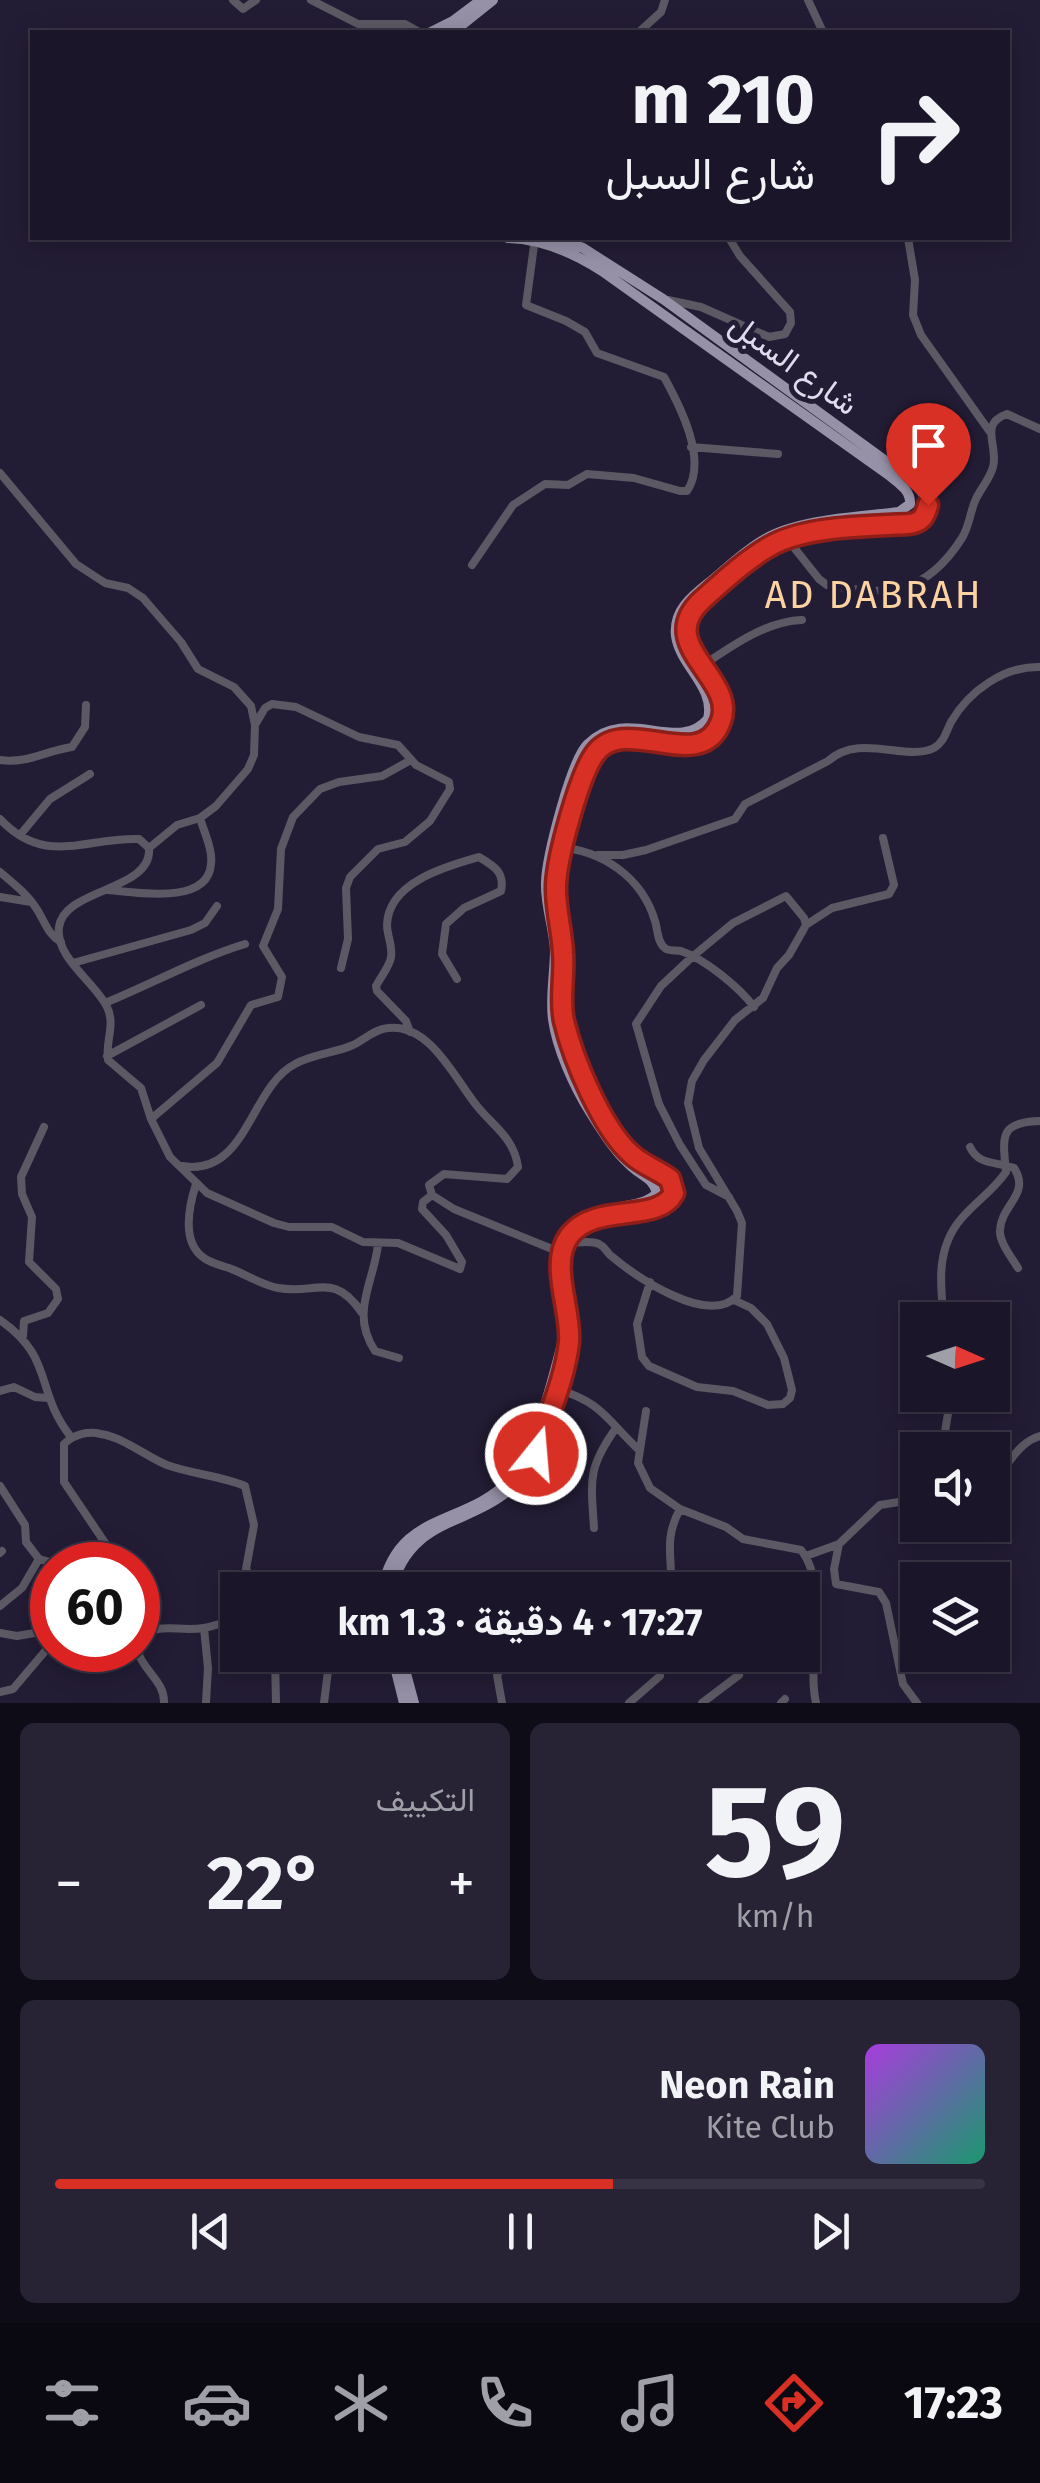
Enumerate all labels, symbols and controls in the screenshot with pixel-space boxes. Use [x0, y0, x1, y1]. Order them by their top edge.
text: 210 m [631, 58, 815, 142]
icon: right [850, 70, 980, 200]
text: شارع السبل [605, 147, 815, 201]
street label: شارع السبل [721, 305, 865, 426]
pin [886, 403, 971, 506]
icon: arrive [901, 418, 956, 473]
district label: AD DABRAH [765, 572, 983, 618]
north arrow [900, 1302, 1010, 1412]
map controls [900, 1302, 1010, 1672]
position arrow [484, 1402, 588, 1506]
button: sound [900, 1432, 1010, 1542]
speed limit sign: 60 [30, 1542, 160, 1672]
button: layers [900, 1562, 1010, 1672]
text: 17:27 · 4 دقيقة · 1.3 km [337, 1599, 703, 1645]
text: 59 [705, 1754, 845, 1910]
text: التكييف [376, 1781, 475, 1819]
text: 22° [207, 1839, 323, 1929]
text: − [55, 1851, 83, 1917]
text: + [448, 1851, 475, 1917]
text: km/h [735, 1897, 815, 1935]
text: Neon Rain [659, 2062, 835, 2108]
text: Kite Club [706, 2108, 835, 2146]
icon: previous [183, 2204, 238, 2259]
icon: pause [493, 2204, 548, 2259]
icon: next [803, 2204, 858, 2259]
icon: filters [37, 2368, 107, 2438]
icon: car [182, 2368, 252, 2438]
icon: climate [326, 2368, 396, 2438]
icon: phone [470, 2368, 540, 2438]
icon: music [615, 2368, 685, 2438]
icon: directions [759, 2368, 829, 2438]
text: 17:23 [904, 2376, 1003, 2430]

